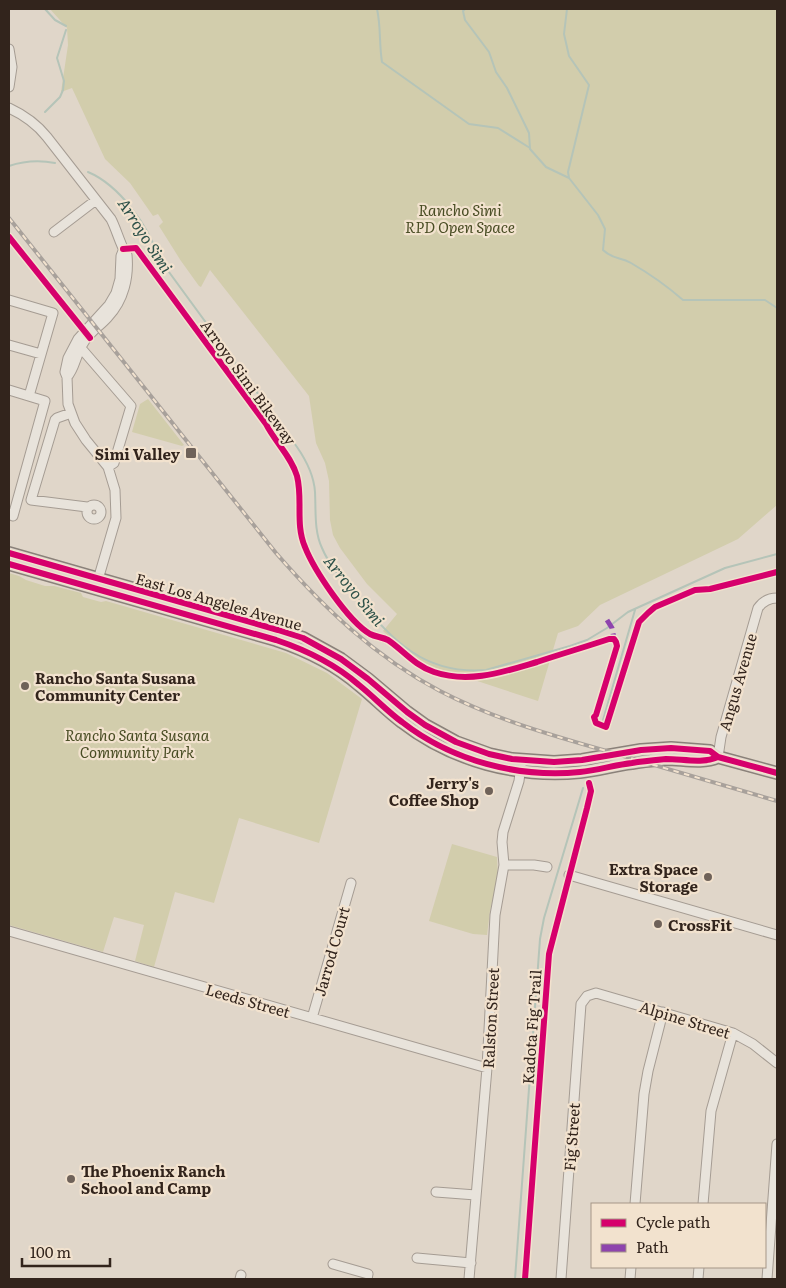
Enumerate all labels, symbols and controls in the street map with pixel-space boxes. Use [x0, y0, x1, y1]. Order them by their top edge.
water label: Arroyo Simi [113, 193, 179, 277]
park label: Rancho Simi RPD Open Space [405, 198, 515, 238]
street label: Arroyo Simi Bikeway [196, 315, 303, 450]
place label: Simi Valley [95, 442, 181, 465]
marker: Simi Valley [184, 446, 198, 460]
water label: Arroyo Simi [319, 549, 391, 631]
street label: East Los Angeles Avenue [133, 566, 305, 636]
street label: Angus Avenue [712, 630, 762, 734]
place label: Rancho Santa Susana Community Center [35, 666, 196, 706]
marker: Rancho Santa Susana Community Center [19, 680, 31, 692]
park label: Rancho Santa Susana Community Park [65, 723, 210, 763]
place label: Jerry's Coffee Shop [389, 771, 480, 811]
marker: Jerry's Coffee Shop [483, 785, 495, 797]
place label: Extra Space Storage [609, 857, 699, 897]
marker: Extra Space Storage [702, 871, 714, 883]
street label: Jarrod Court [307, 903, 355, 999]
place label: CrossFit [668, 913, 732, 936]
marker: CrossFit [652, 918, 664, 930]
street label: Ralston Street [476, 967, 504, 1069]
street label: Kadota Fig Trail [516, 969, 546, 1085]
street label: Leeds Street [203, 977, 293, 1023]
street label: Alpine Street [637, 994, 733, 1044]
street label: Fig Street [557, 1102, 585, 1172]
place label: The Phoenix Ranch School and Camp [81, 1159, 226, 1199]
marker: The Phoenix Ranch School and Camp [65, 1173, 77, 1185]
legend [591, 1203, 766, 1268]
text: Cycle path [636, 1210, 711, 1233]
text: Path [636, 1235, 669, 1258]
scale bar [22, 1236, 110, 1268]
text: 100 m [30, 1240, 71, 1263]

